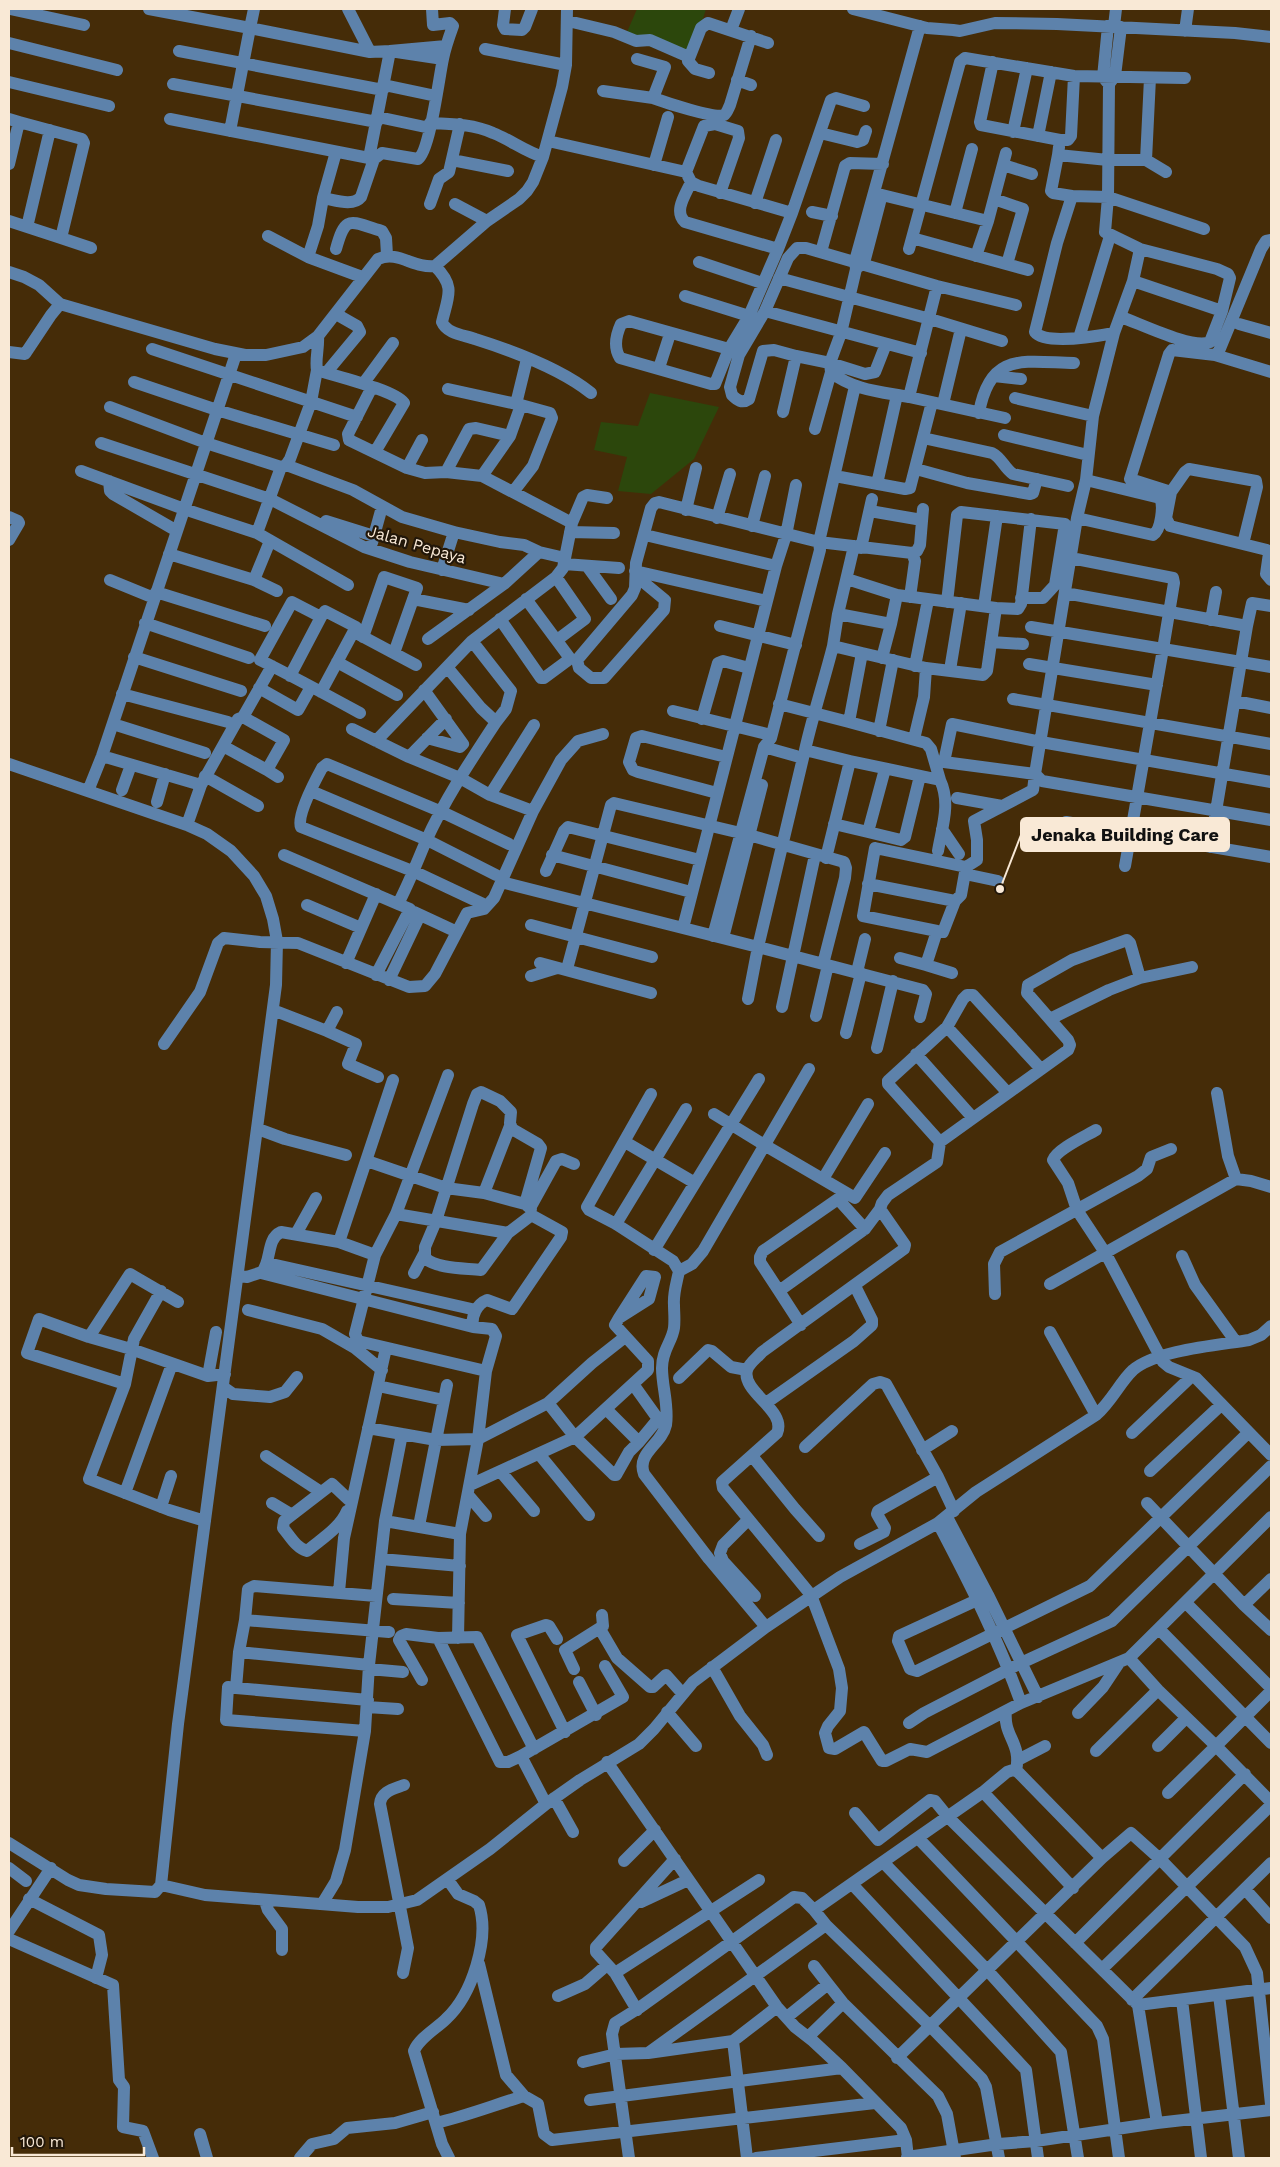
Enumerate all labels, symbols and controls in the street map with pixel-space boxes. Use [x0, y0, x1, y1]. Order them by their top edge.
street label: Jalan Pepaya [365, 521, 468, 568]
callout: Jenaka Building Care [1021, 818, 1229, 851]
text: Jenaka Building Care [1031, 824, 1219, 845]
scale bar [12, 2124, 145, 2156]
text: 100 m [20, 2133, 64, 2151]

